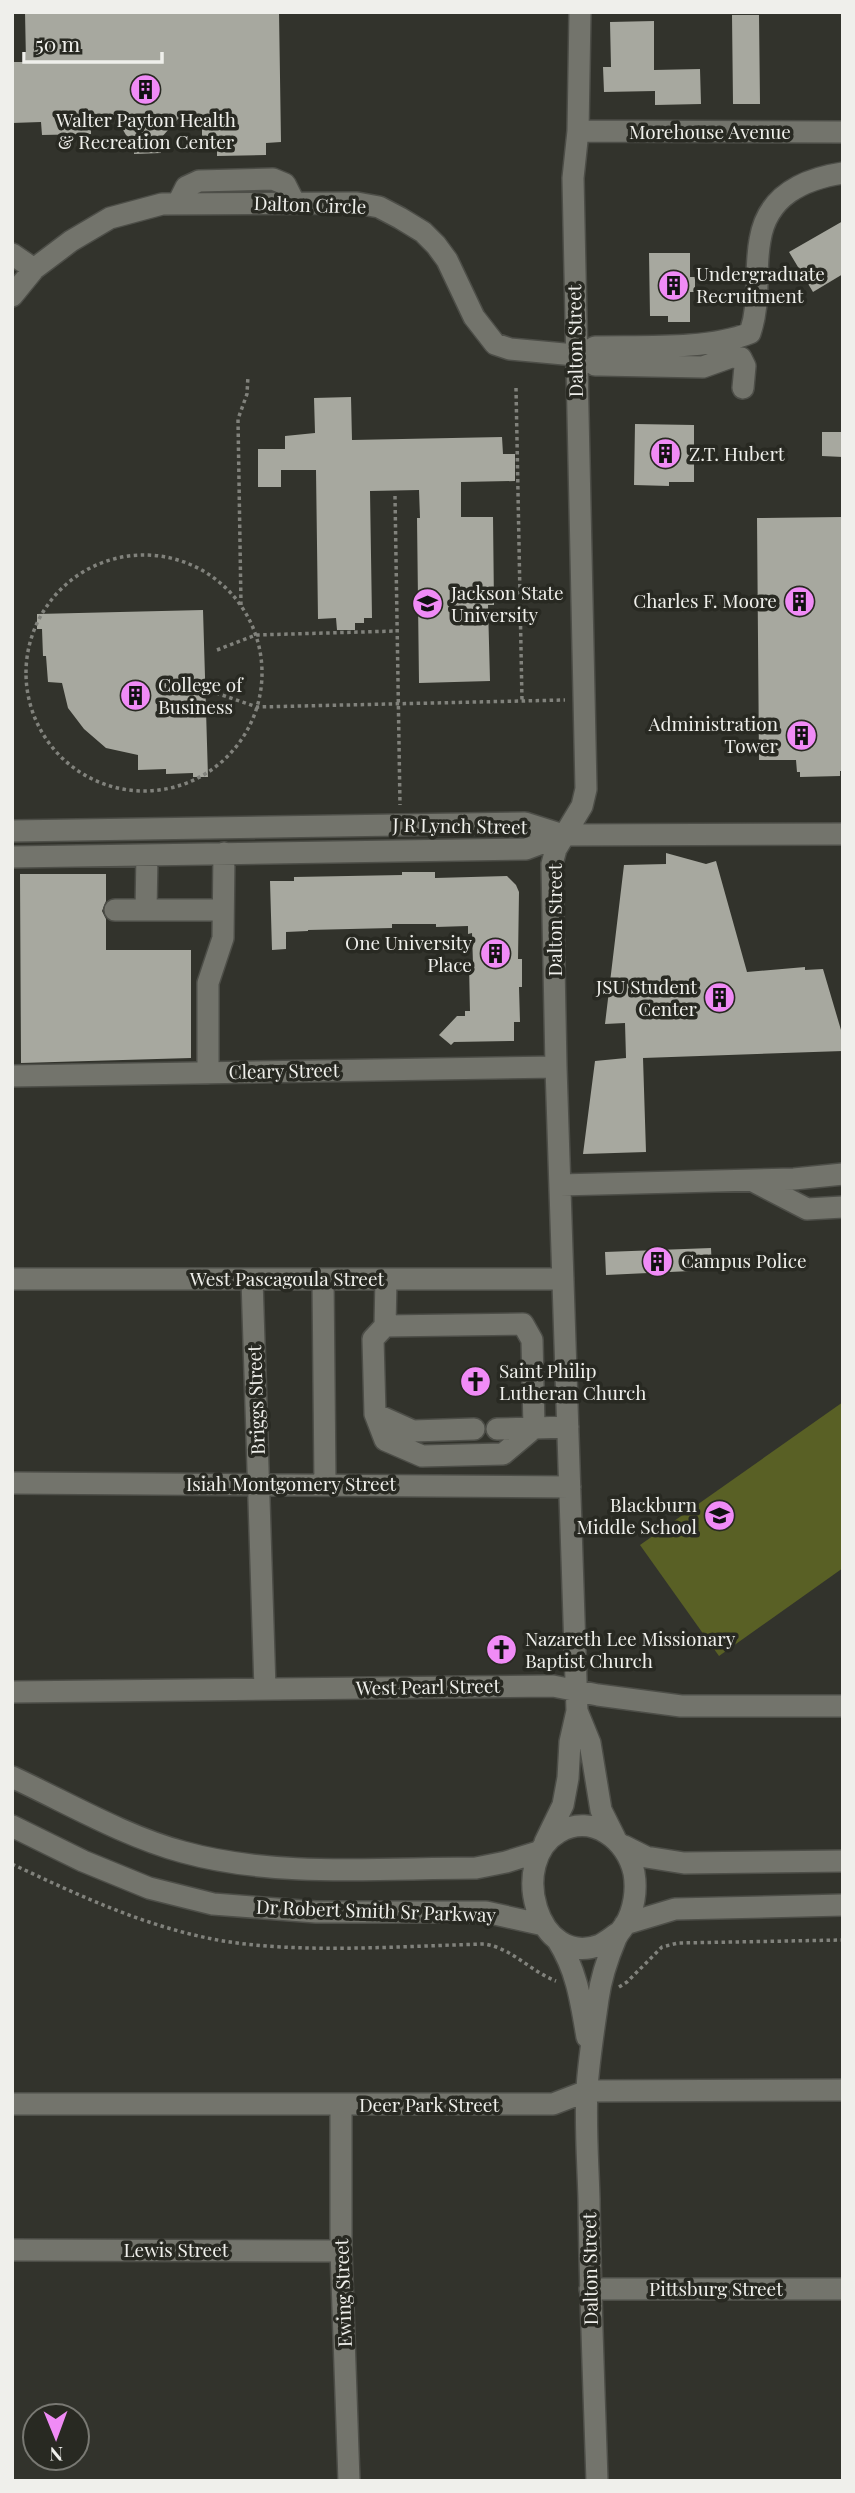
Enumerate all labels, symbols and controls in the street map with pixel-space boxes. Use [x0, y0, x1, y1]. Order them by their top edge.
scale bar [24, 21, 163, 65]
text: 50 m [35, 29, 81, 57]
building icon: Walter Payton Health & Recreation Center [129, 72, 163, 106]
place label: Walter Payton Health & Recreation Center [55, 106, 236, 154]
street label: Morehouse Avenue [629, 118, 791, 144]
street label: Dalton Circle [253, 189, 367, 219]
place label: Undergraduate Recruitment [696, 260, 825, 308]
building icon: Undergraduate Recruitment [656, 268, 690, 302]
street label: Dalton Street [560, 284, 588, 398]
building icon: Z.T. Hubert [649, 437, 683, 471]
place label: Z.T. Hubert [689, 440, 785, 466]
place label: Jackson State University [450, 579, 564, 627]
building icon: Charles F. Moore [783, 584, 817, 618]
school or university icon: Jackson State University [411, 587, 445, 621]
place label: Charles F. Moore [633, 587, 777, 613]
place label: College of Business [158, 671, 244, 719]
building icon: College of Business [118, 679, 152, 713]
place label: Administration Tower [647, 710, 779, 758]
building icon: Administration Tower [784, 718, 818, 752]
street label: J R Lynch Street [391, 811, 528, 839]
street label: Dalton Street [541, 863, 567, 976]
place label: One University Place [345, 929, 472, 977]
building icon: One University Place [478, 937, 512, 971]
place label: JSU Student Center [595, 973, 698, 1021]
building icon: JSU Student Center [703, 981, 737, 1015]
street label: Cleary Street [228, 1056, 340, 1084]
building icon: Campus Police [641, 1244, 675, 1278]
place label: Campus Police [681, 1247, 807, 1273]
street label: West Pascagoula Street [189, 1265, 385, 1291]
street label: Briggs Street [240, 1344, 270, 1455]
place label: Saint Philip Lutheran Church [499, 1357, 646, 1405]
church icon: Saint Philip Lutheran Church [459, 1365, 493, 1399]
street label: Isiah Montgomery Street [186, 1470, 396, 1496]
place label: Blackburn Middle School [576, 1491, 698, 1539]
school or university icon: Blackburn Middle School [703, 1499, 737, 1533]
place label: Nazareth Lee Missionary Baptist Church [525, 1625, 736, 1673]
church icon: Nazareth Lee Missionary Baptist Church [485, 1633, 519, 1667]
street label: West Pearl Street [355, 1672, 501, 1700]
street label: Dr Robert Smith Sr Parkway [256, 1893, 497, 1927]
street label: Deer Park Street [359, 2091, 499, 2117]
street label: Dalton Street [575, 2212, 603, 2326]
street label: Lewis Street [123, 2236, 229, 2262]
street label: Ewing Street [327, 2238, 357, 2348]
street label: Pittsburg Street [649, 2275, 783, 2301]
north arrow [21, 2402, 91, 2472]
text: N [49, 2442, 63, 2468]

